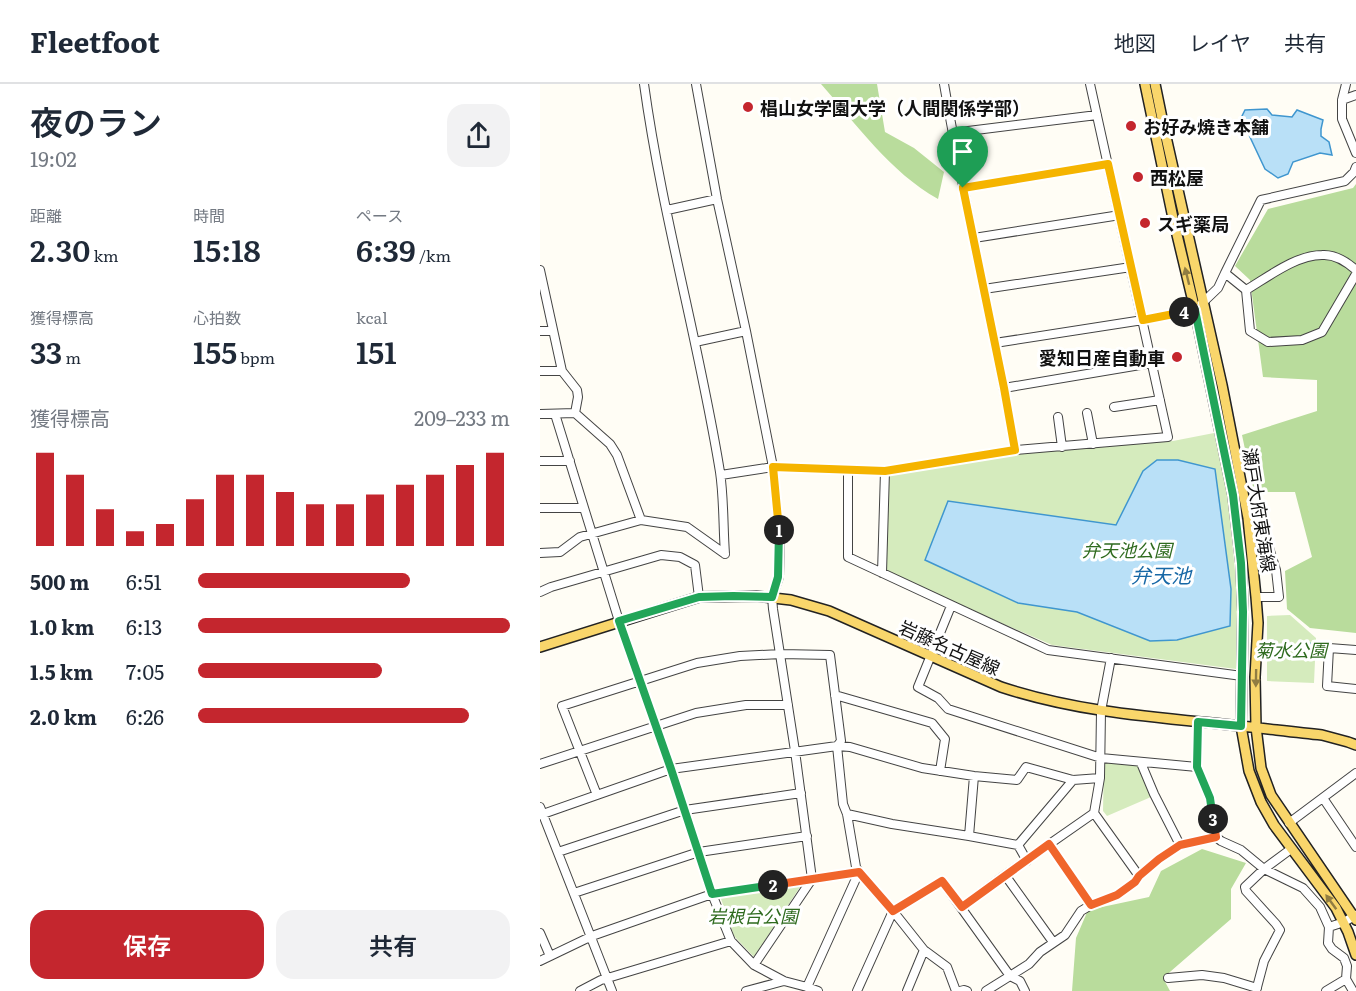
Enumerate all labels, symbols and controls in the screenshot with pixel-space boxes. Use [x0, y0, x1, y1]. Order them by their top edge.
text: Fleetfoot [30, 20, 160, 62]
text: 地図 [1114, 26, 1156, 57]
text: レイヤ [1189, 26, 1251, 57]
text: 共有 [1284, 26, 1326, 57]
place label: 椙山女学園大学（人間関係学部） [760, 94, 1030, 121]
text: 夜のラン [30, 96, 162, 145]
marker: 椙山女学園大学（人間関係学部） [741, 100, 755, 114]
button: share [447, 104, 510, 167]
place label: お好み焼き本舗 [1143, 113, 1269, 140]
marker: お好み焼き本舗 [1124, 119, 1138, 133]
pin [937, 126, 988, 188]
icon: arrive [946, 135, 979, 168]
text: 19:02 [30, 143, 77, 173]
place label: 西松屋 [1150, 164, 1204, 191]
marker: 西松屋 [1131, 170, 1145, 184]
text: 距離 [30, 203, 62, 227]
text: 時間 [193, 203, 225, 227]
text: ペース [356, 203, 403, 227]
place label: スギ薬局 [1157, 210, 1229, 237]
marker: スギ薬局 [1138, 216, 1152, 230]
text: 2.30 [30, 227, 90, 271]
text: 15:18 [193, 227, 261, 271]
text: 6:39 [356, 227, 416, 271]
text: km [90, 243, 119, 267]
text: /km [416, 243, 451, 267]
one-way arrow [1181, 267, 1191, 285]
pin: 4 [1169, 297, 1199, 327]
text: 4 [1179, 300, 1189, 324]
text: 獲得標高 [30, 305, 94, 329]
text: 心拍数 [193, 305, 241, 329]
text: kcal [356, 305, 388, 329]
text: 33 [30, 329, 62, 373]
text: 155 [193, 329, 237, 373]
text: 151 [356, 329, 397, 373]
place label: 愛知日産自動車 [1039, 344, 1165, 371]
text: m [62, 345, 81, 369]
text: bpm [237, 345, 275, 369]
marker: 愛知日産自動車 [1170, 350, 1184, 364]
text: 獲得標高 [30, 402, 110, 432]
text: 209–233 m [414, 402, 510, 432]
street label: 瀬戸大府東海線 [1237, 446, 1283, 574]
pin: 1 [764, 515, 794, 545]
text: 1 [776, 518, 782, 542]
park label: 弁天池公園 [1082, 536, 1175, 563]
water label: 弁天池 [1131, 559, 1193, 589]
text: 500 m [30, 566, 89, 596]
text: 6:51 [126, 566, 162, 596]
text: 1.0 km [30, 611, 95, 641]
text: 6:13 [126, 611, 162, 641]
street label: 岩藤名古屋線 [895, 613, 1005, 681]
park label: 菊水公園 [1255, 636, 1330, 663]
text: 1.5 km [30, 656, 93, 686]
text: 7:05 [126, 656, 164, 686]
one-way arrow [1251, 669, 1260, 688]
text: 2.0 km [30, 701, 97, 731]
text: 6:26 [126, 701, 164, 731]
pin: 3 [1198, 804, 1228, 834]
text: 3 [1209, 807, 1217, 831]
pin: 2 [758, 870, 788, 900]
text: 2 [769, 873, 777, 897]
one-way arrow [1325, 895, 1337, 911]
park label: 岩根台公園 [708, 902, 801, 929]
button: 保存 [30, 910, 264, 979]
button: 共有 [276, 910, 510, 979]

